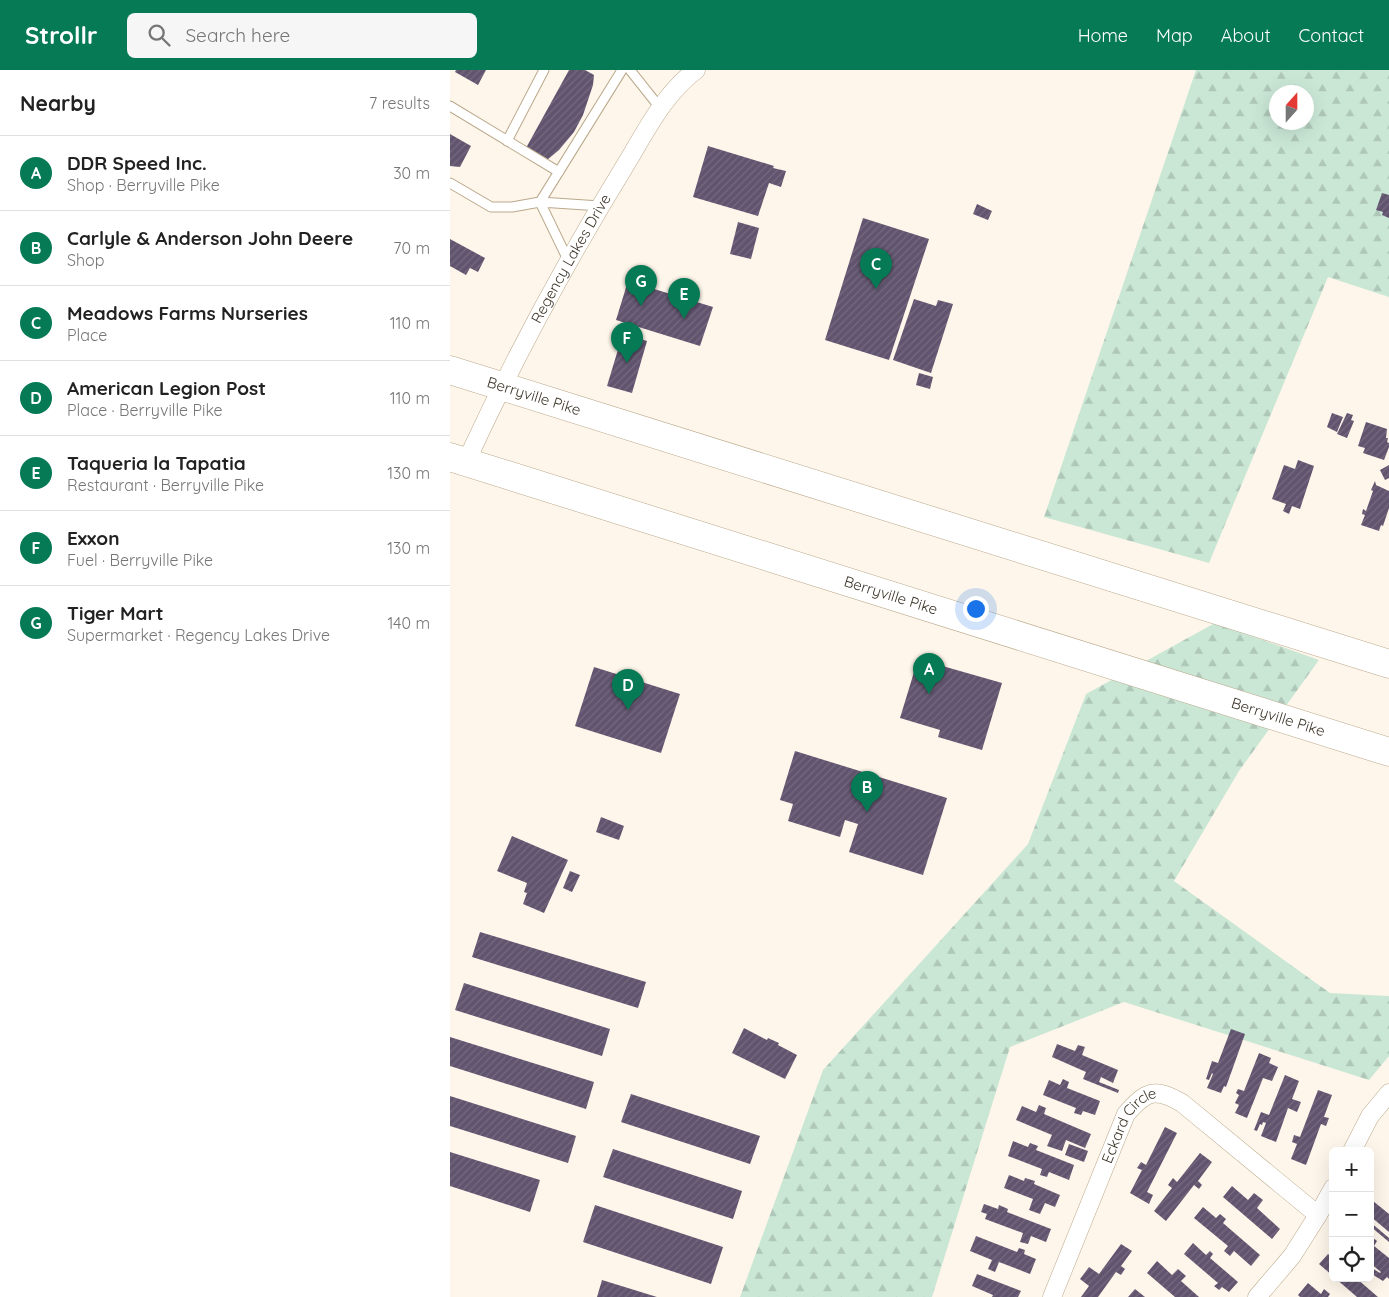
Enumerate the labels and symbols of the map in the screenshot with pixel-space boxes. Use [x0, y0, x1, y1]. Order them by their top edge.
north arrow [1269, 85, 1314, 130]
street label: Regency Lakes Drive [527, 190, 615, 326]
pin: C [860, 248, 892, 289]
pin: G [625, 265, 657, 306]
pin: E [668, 278, 700, 319]
pin: F [611, 322, 643, 363]
street label: Berryville Pike [485, 372, 583, 419]
street label: Berryville Pike [842, 571, 940, 619]
your location [963, 596, 989, 622]
pin: A [913, 653, 945, 694]
pin: D [612, 669, 644, 710]
street label: Berryville Pike [1229, 693, 1327, 740]
pin: B [851, 771, 883, 812]
street label: Eckard Circle [1097, 1083, 1158, 1166]

